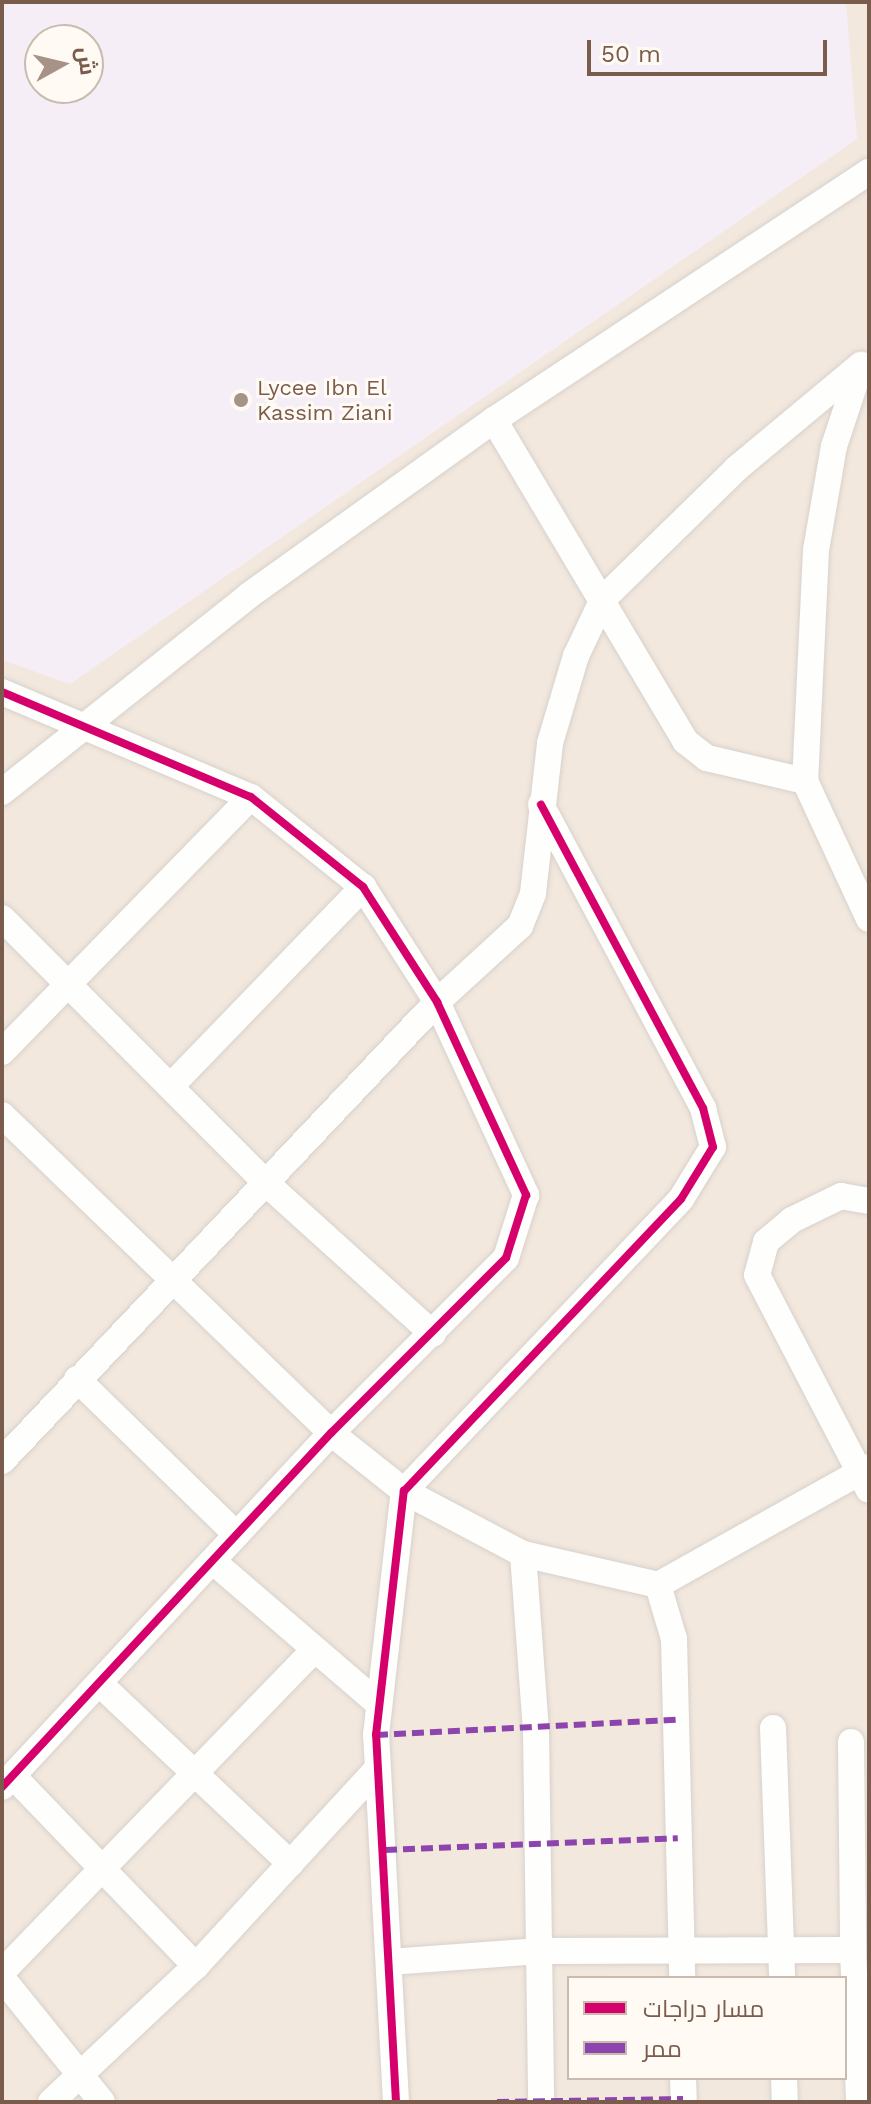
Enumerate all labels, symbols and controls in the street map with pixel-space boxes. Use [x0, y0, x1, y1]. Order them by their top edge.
north arrow [24, 24, 104, 104]
scale bar [591, 24, 831, 74]
text: 50 m [601, 40, 661, 68]
text: ش [72, 45, 101, 77]
place label: Lycee Ibn El Kassim Ziani [257, 374, 393, 426]
marker: Lycee Ibn El Kassim Ziani [232, 391, 250, 409]
legend [567, 1976, 847, 2080]
text: مسار دراجات [643, 1995, 764, 2023]
text: ممر [643, 2035, 682, 2063]

